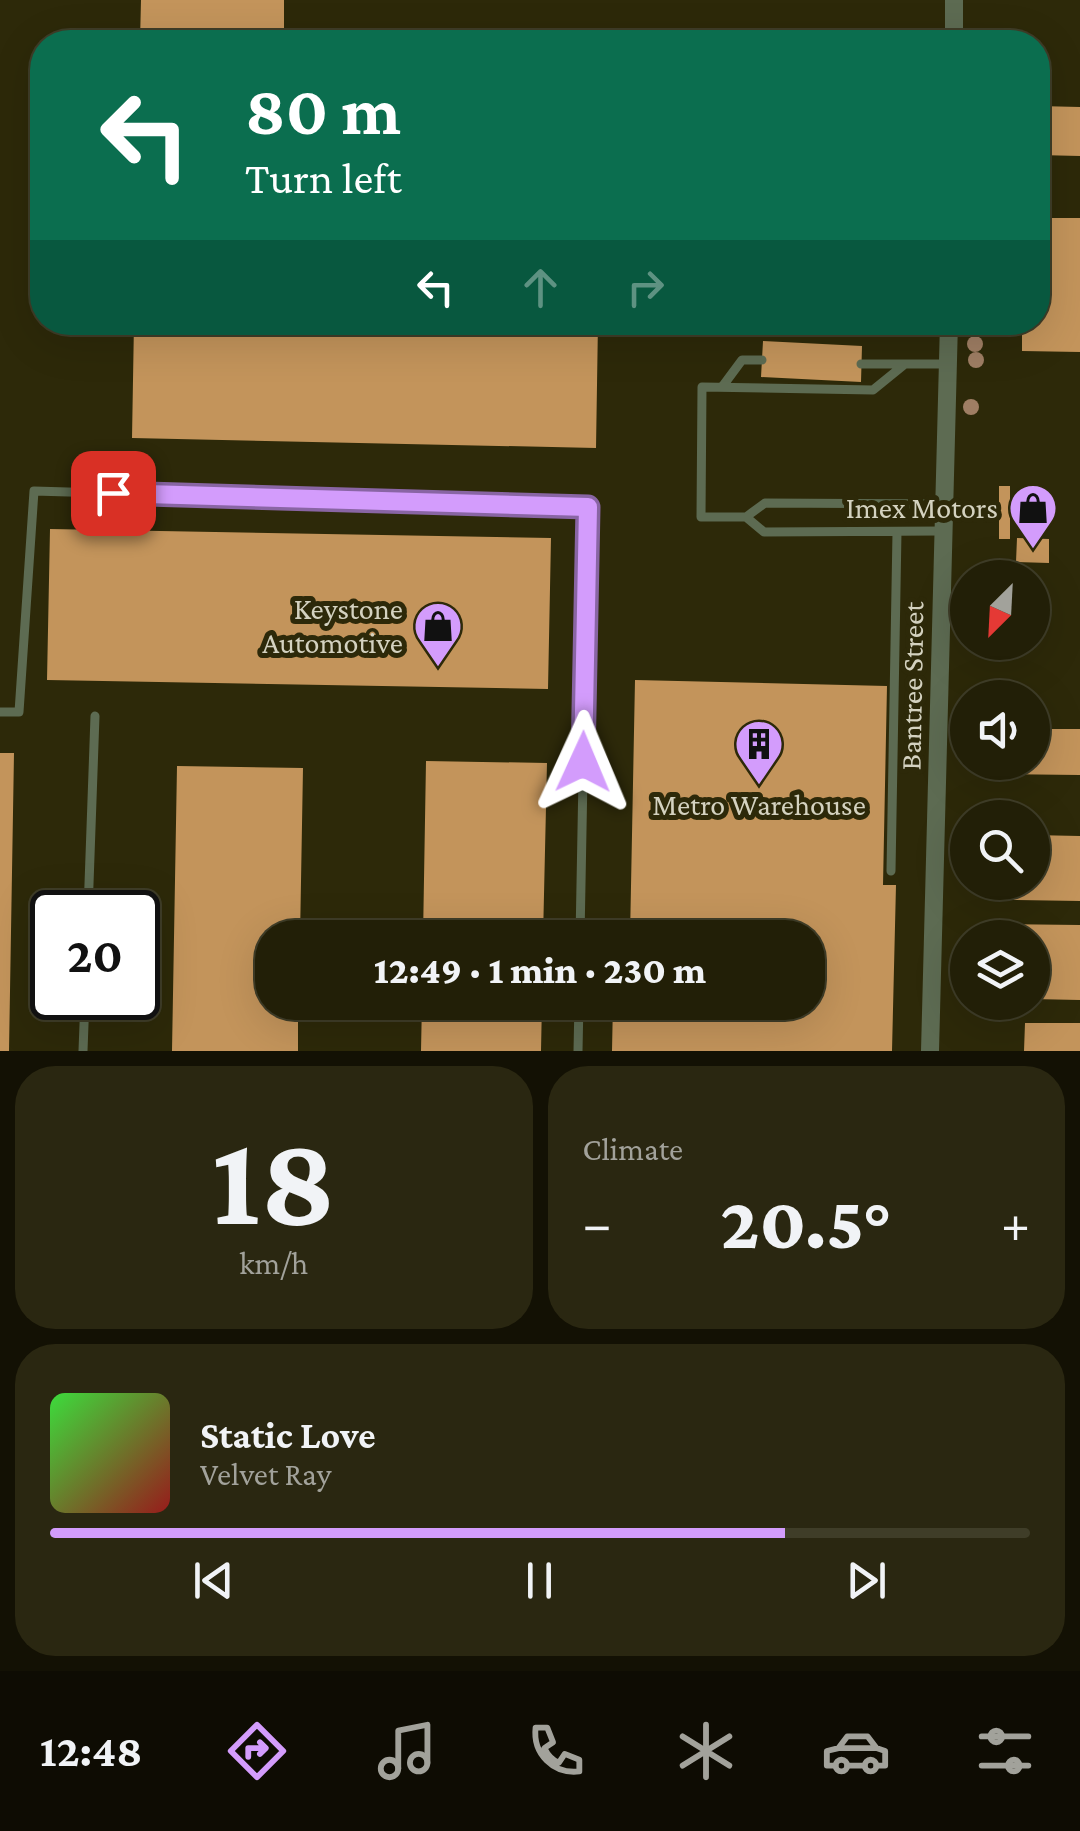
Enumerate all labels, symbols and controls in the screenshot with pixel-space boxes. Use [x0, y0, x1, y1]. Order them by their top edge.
icon: left [80, 70, 210, 200]
text: 80 m [245, 71, 401, 149]
text: Turn left [245, 153, 402, 203]
icon: left [408, 260, 463, 315]
icon: ahead [513, 260, 568, 315]
icon: right [618, 260, 673, 315]
pin [71, 451, 156, 536]
icon: arrive [86, 466, 141, 521]
shop icon: Imex Motors [1007, 482, 1059, 550]
place label: Imex Motors [846, 491, 998, 524]
north arrow [950, 560, 1050, 660]
map controls [950, 560, 1050, 1020]
place label: Keystone Automotive [262, 592, 403, 659]
shop icon: Keystone Automotive [412, 600, 464, 668]
street label: Bantree Street [894, 600, 929, 771]
button: sound [950, 680, 1050, 780]
position arrow [531, 710, 635, 814]
building icon: Metro Warehouse [733, 718, 785, 786]
place label: Metro Warehouse [652, 788, 866, 821]
button: search [950, 800, 1050, 900]
speed limit sign: 20 [30, 890, 160, 1020]
button: layers [950, 920, 1050, 1020]
text: 12:49 · 1 min · 230 m [374, 949, 706, 991]
text: 18 [212, 1107, 336, 1252]
text: Climate [583, 1131, 683, 1167]
text: 20.5° [720, 1181, 892, 1264]
text: − [583, 1193, 612, 1254]
text: + [1001, 1193, 1030, 1254]
text: km/h [239, 1245, 308, 1281]
text: Static Love [200, 1414, 376, 1456]
text: Velvet Ray [200, 1456, 331, 1492]
icon: previous [186, 1553, 241, 1608]
icon: pause [512, 1553, 567, 1608]
icon: next [839, 1553, 894, 1608]
icon: directions [222, 1716, 292, 1786]
icon: music [372, 1716, 442, 1786]
icon: phone [521, 1716, 591, 1786]
icon: climate [671, 1716, 741, 1786]
icon: car [821, 1716, 891, 1786]
icon: filters [970, 1716, 1040, 1786]
text: 12:48 [40, 1726, 143, 1776]

